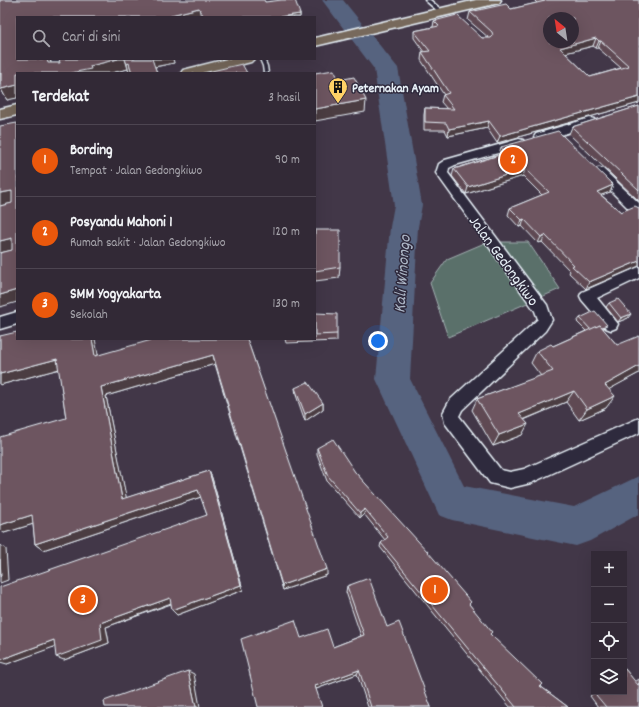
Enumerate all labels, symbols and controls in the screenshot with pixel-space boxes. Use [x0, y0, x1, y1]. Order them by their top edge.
north arrow [543, 12, 579, 48]
search box [16, 16, 316, 60]
icon: search [30, 27, 52, 49]
text: Cari di sini [62, 27, 120, 49]
building icon: Peternakan Ayam [327, 76, 349, 104]
place label: Peternakan Ayam [352, 80, 439, 99]
text: Terdekat [32, 86, 89, 110]
text: 3 hasil [268, 89, 300, 108]
text: Bording [70, 140, 113, 162]
pin: 2 [500, 145, 526, 175]
text: 1 [44, 151, 46, 170]
text: 90 m [275, 151, 300, 170]
text: Tempat · Jalan Gedongkiwo [70, 162, 202, 181]
text: Posyandu Mahoni 1 [70, 212, 173, 234]
street label: Jalan Gedongkiwo [462, 212, 544, 311]
text: 2 [42, 223, 48, 242]
text: 120 m [272, 223, 300, 242]
water label: Kali Winongo [389, 233, 419, 314]
text: Rumah sakit · Jalan Gedongkiwo [70, 234, 226, 253]
text: SMM Yogyakarta [70, 284, 161, 306]
text: 3 [42, 295, 48, 314]
text: 130 m [272, 295, 300, 314]
text: Sekolah [70, 306, 108, 325]
your location [368, 331, 388, 351]
map controls [591, 551, 627, 695]
button: + [591, 551, 627, 587]
pin: 1 [422, 575, 448, 605]
pin: 3 [70, 585, 96, 615]
button: − [591, 587, 627, 623]
button: locate [591, 623, 627, 659]
button: layers [591, 659, 627, 695]

